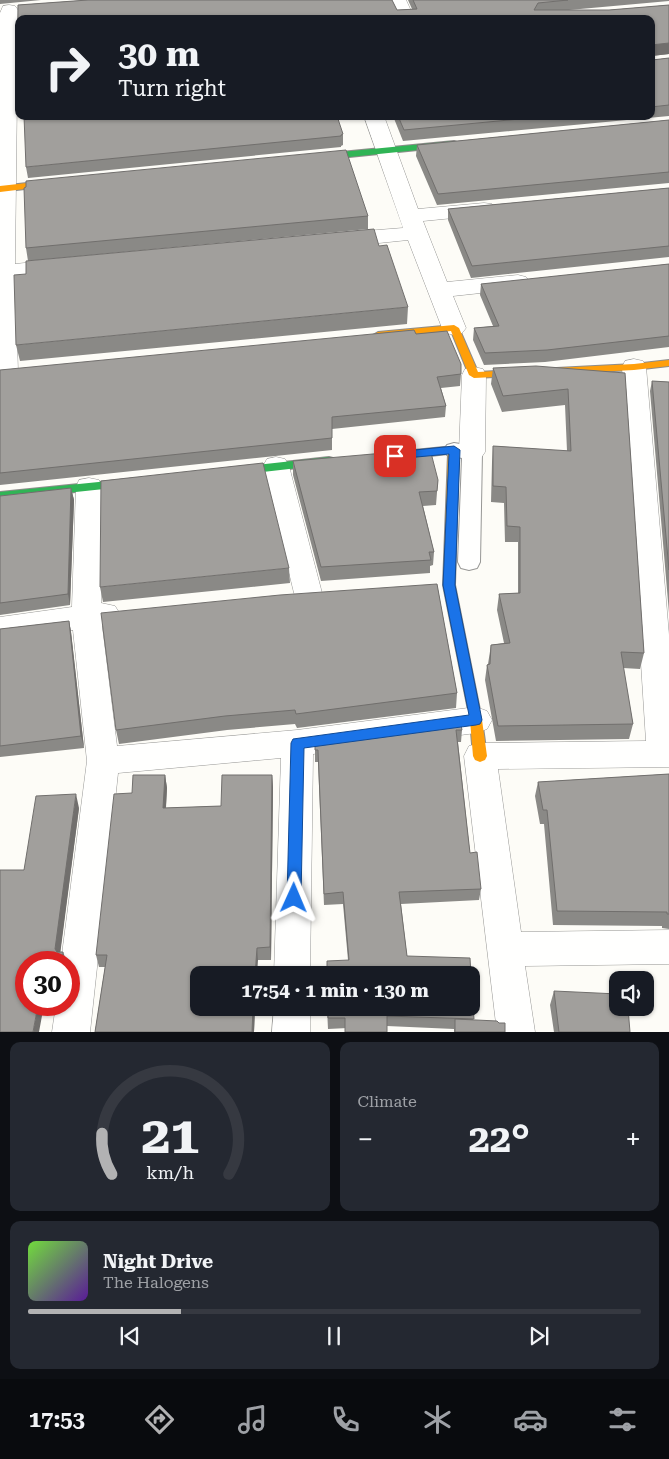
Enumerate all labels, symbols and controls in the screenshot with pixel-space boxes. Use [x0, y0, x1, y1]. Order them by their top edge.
text: 30 m [118, 34, 200, 75]
icon: right [35, 35, 100, 100]
text: Turn right [118, 76, 226, 101]
pin [374, 435, 416, 477]
icon: arrive [381, 442, 409, 470]
position arrow [267, 871, 319, 923]
speed limit sign: 30 [15, 951, 80, 1016]
map controls [609, 971, 654, 1016]
button: sound [609, 971, 654, 1016]
text: 17:54 · 1 min · 130 m [241, 979, 429, 1002]
text: Climate [358, 1092, 417, 1111]
text: 21 [141, 1105, 199, 1166]
text: 22° [469, 1117, 530, 1161]
text: − [358, 1123, 373, 1156]
text: + [625, 1123, 641, 1156]
text: km/h [146, 1162, 194, 1183]
text: Night Drive [103, 1250, 213, 1273]
text: The Halogens [103, 1273, 209, 1292]
icon: previous [116, 1322, 144, 1350]
icon: pause [320, 1322, 348, 1350]
icon: next [525, 1322, 553, 1350]
icon: directions [142, 1402, 177, 1437]
icon: music [235, 1402, 270, 1437]
icon: phone [328, 1402, 363, 1437]
icon: climate [420, 1402, 455, 1437]
icon: car [513, 1402, 548, 1437]
icon: filters [605, 1402, 640, 1437]
text: 17:53 [29, 1407, 85, 1432]

